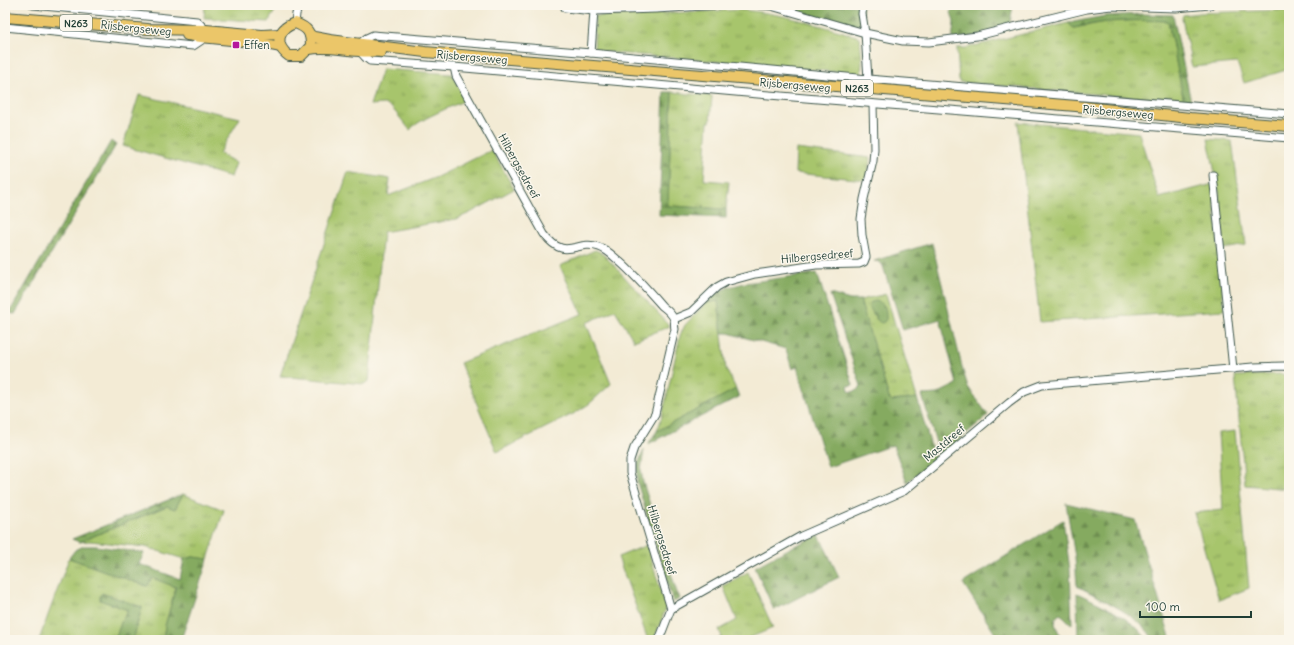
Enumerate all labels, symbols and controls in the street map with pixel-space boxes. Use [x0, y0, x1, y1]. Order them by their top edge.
road number: N263 [60, 15, 92, 31]
street label: Rijsbergseweg [100, 17, 172, 39]
place label: Effen [244, 38, 270, 52]
marker: Effen [231, 40, 241, 50]
street label: Rijsbergseweg [436, 47, 508, 67]
street label: Rijsbergseweg [759, 75, 831, 95]
road number: N263 [841, 80, 873, 96]
street label: Rijsbergseweg [1082, 102, 1154, 122]
street label: Hilbergsedreef [495, 131, 543, 201]
street label: Hilbergsedreef [780, 246, 854, 266]
street label: Mastdreef [920, 421, 968, 464]
street label: Hilbergsedreef [645, 503, 679, 577]
scale bar [1140, 593, 1251, 619]
text: 100 m [1146, 599, 1180, 614]

